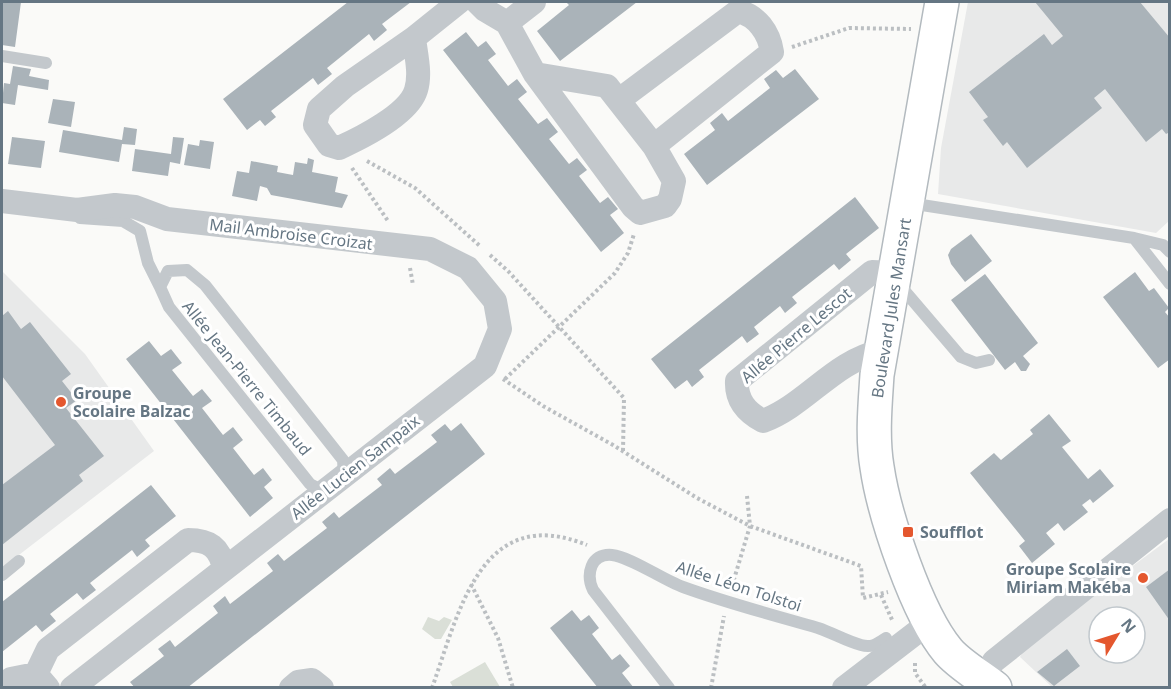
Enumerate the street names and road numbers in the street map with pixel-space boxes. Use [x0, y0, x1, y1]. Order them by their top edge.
street label: Mail Ambroise Croizat [208, 213, 374, 255]
street label: Boulevard Jules Mansart [866, 216, 916, 400]
street label: Allée Pierre Lescot [736, 282, 856, 388]
street label: Allée Jean-Pierre Timbaud [178, 296, 316, 460]
street label: Allée Lucien Sampaix [286, 409, 424, 524]
street label: Allée Léon Tolstoi [673, 555, 805, 617]

